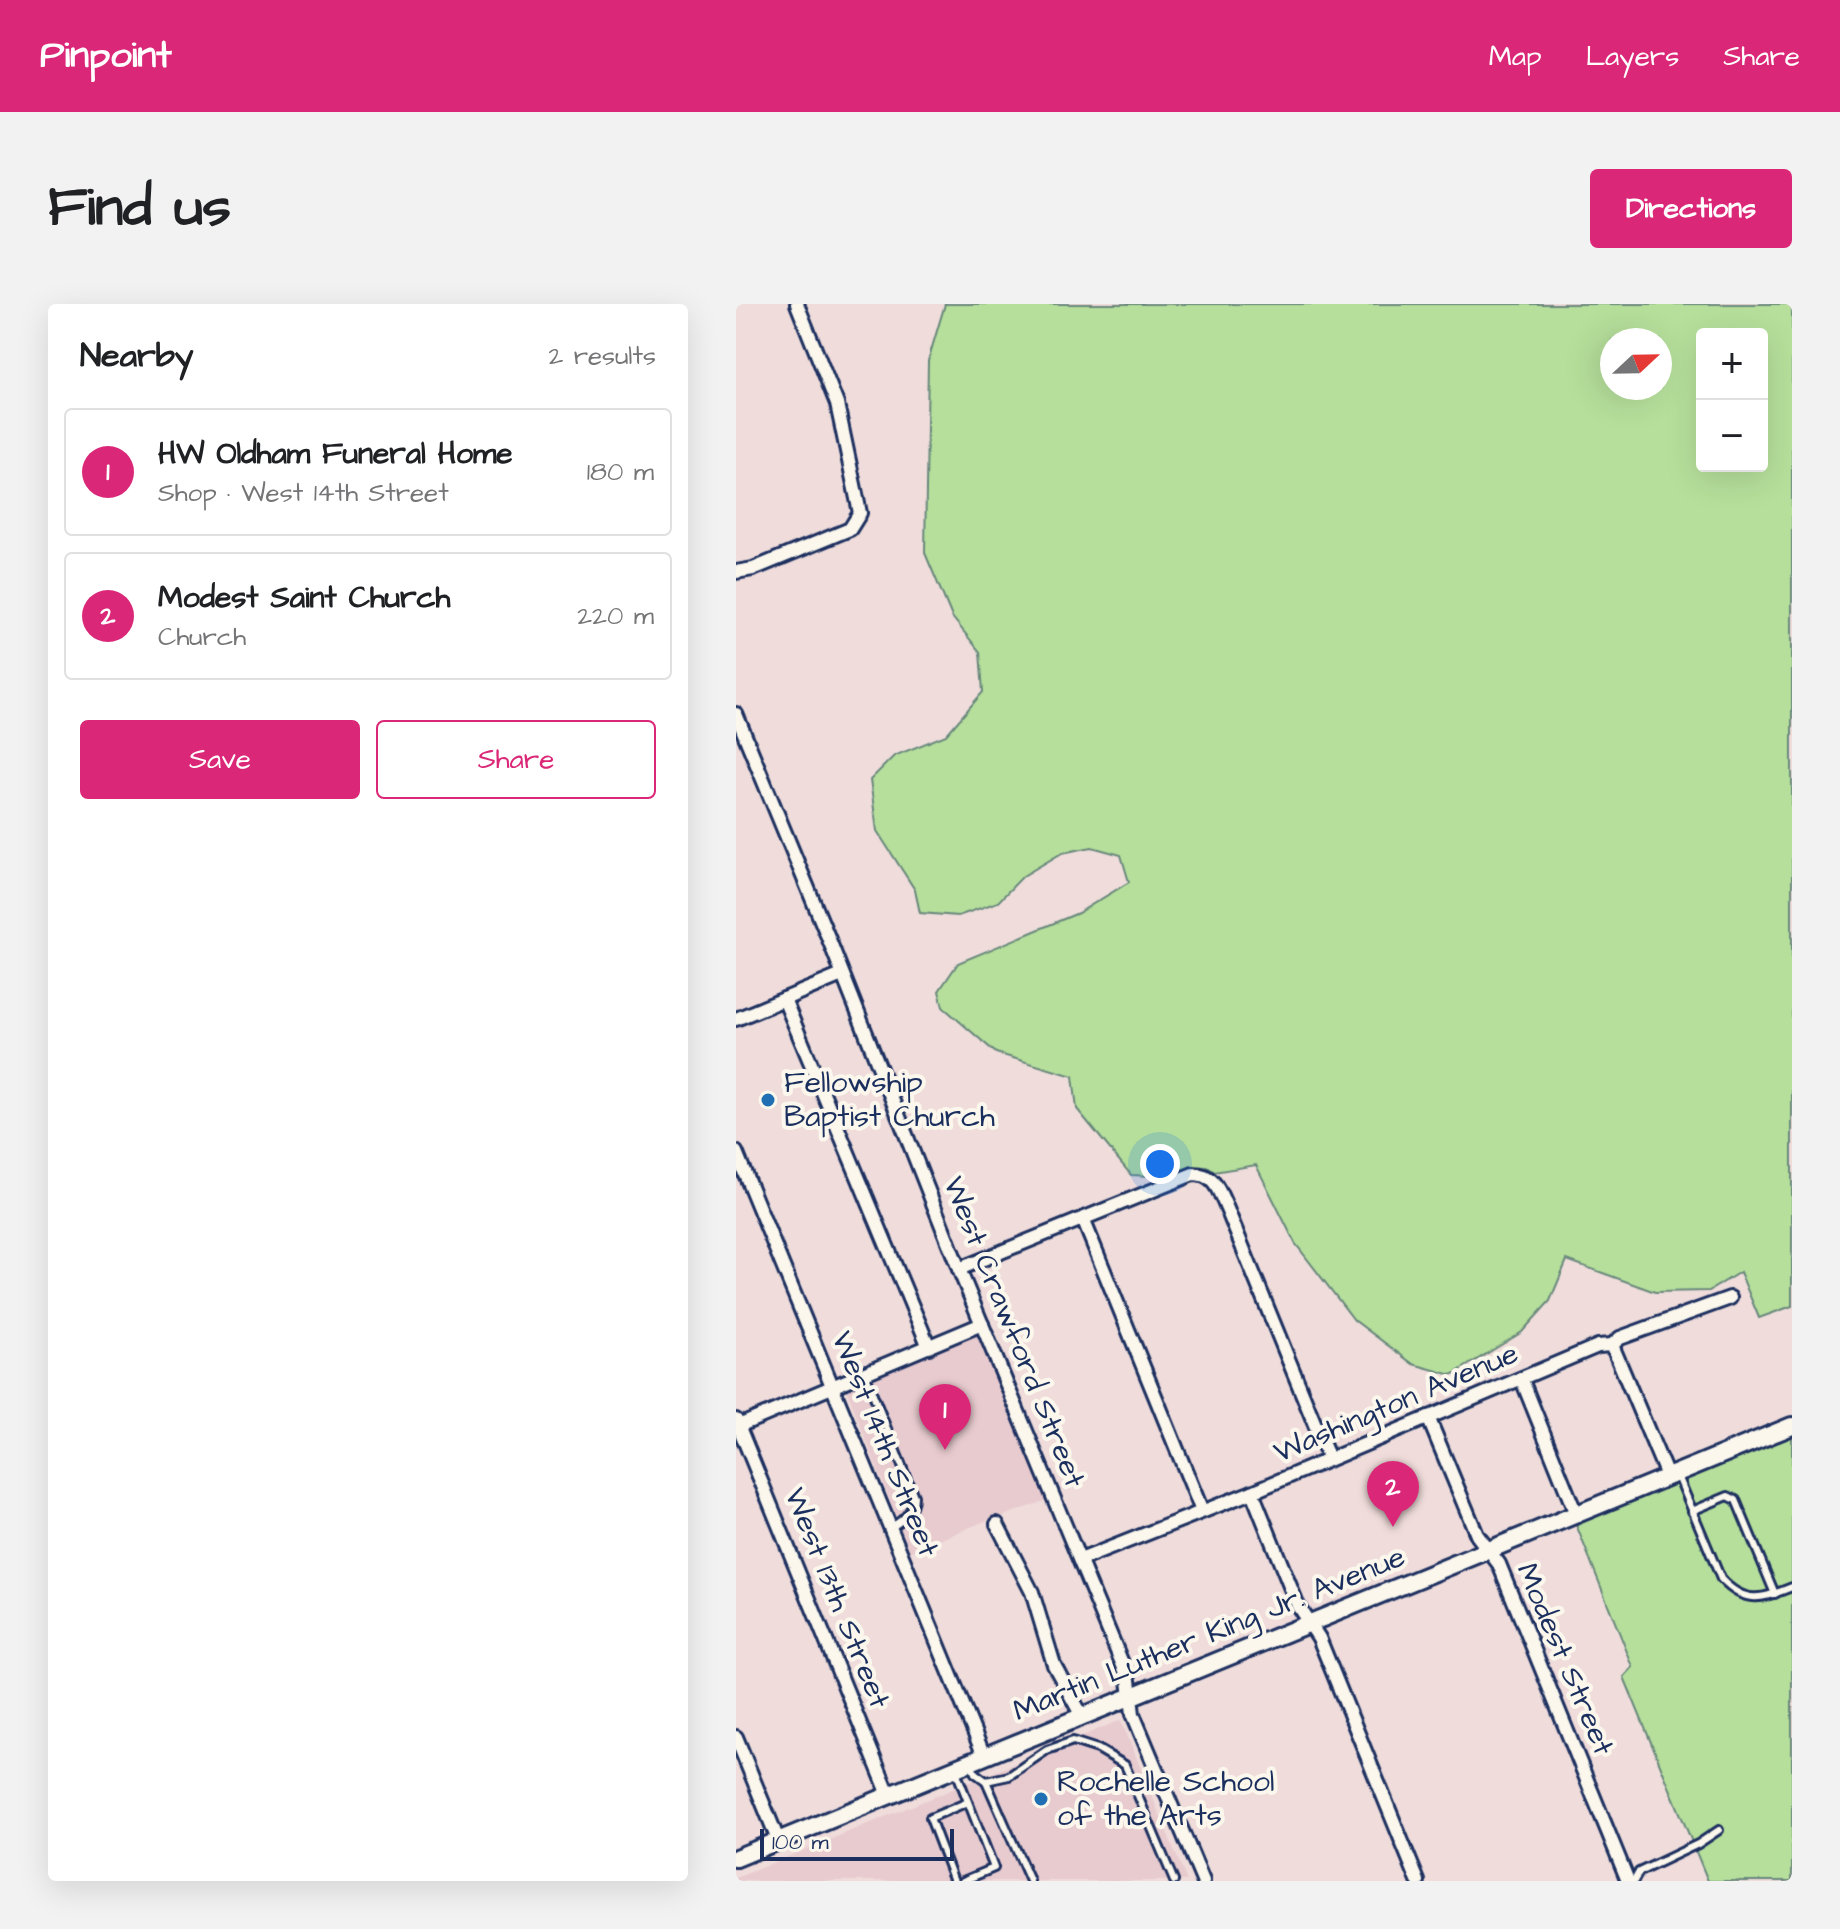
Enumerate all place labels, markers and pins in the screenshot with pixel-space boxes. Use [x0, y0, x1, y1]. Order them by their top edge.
place label: Fellowship Baptist Church [784, 1062, 995, 1138]
marker: Fellowship Baptist Church [759, 1091, 777, 1109]
pin: 1 [919, 1384, 971, 1450]
pin: 2 [1367, 1461, 1419, 1527]
place label: Rochelle School of the Arts [1057, 1761, 1275, 1837]
marker: Rochelle School of the Arts [1032, 1790, 1050, 1808]

